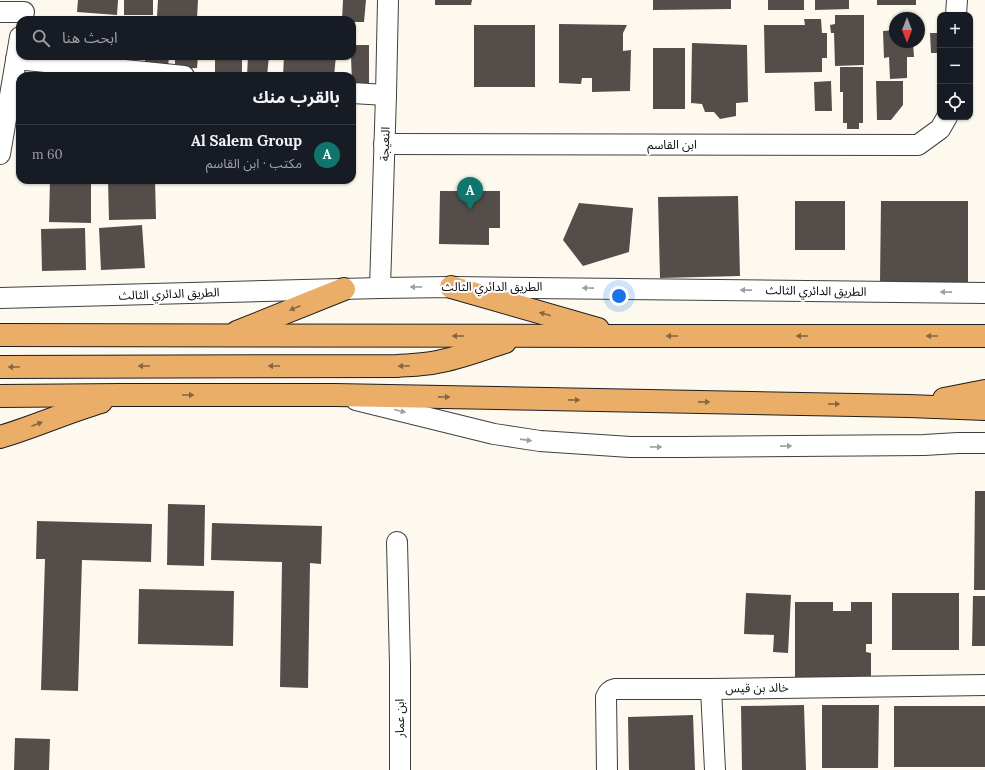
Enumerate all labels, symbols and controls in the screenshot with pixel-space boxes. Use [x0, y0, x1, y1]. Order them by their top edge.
north arrow [889, 12, 925, 48]
map controls [937, 12, 973, 120]
button: + [937, 12, 973, 48]
search box [16, 16, 356, 60]
icon: search [30, 27, 52, 49]
text: ابحث هنا [62, 28, 118, 47]
button: − [937, 48, 973, 84]
button: locate [937, 84, 973, 120]
text: بالقرب منك [253, 86, 340, 108]
street label: النعيجة [376, 126, 393, 161]
text: Al Salem Group [191, 131, 302, 150]
street label: ابن القاسم [647, 137, 697, 154]
text: 60 m [32, 146, 63, 163]
text: A [323, 146, 331, 163]
text: مكتب · ابن القاسم [206, 155, 302, 172]
pin: A [457, 177, 483, 210]
street label: الطريق الدائري الثالث [442, 279, 543, 297]
street label: الطريق الدائري الثالث [765, 282, 867, 302]
street label: الطريق الدائري الثالث [118, 284, 220, 306]
one-way arrow [409, 284, 422, 290]
one-way arrow [581, 285, 594, 291]
your location [609, 286, 629, 306]
one-way arrow [739, 287, 752, 293]
one-way arrow [939, 289, 952, 295]
one-way arrow [288, 306, 300, 312]
one-way arrow [538, 311, 550, 317]
one-way arrow [451, 333, 464, 339]
one-way arrow [665, 333, 678, 339]
one-way arrow [795, 333, 808, 339]
one-way arrow [925, 333, 938, 339]
one-way arrow [398, 362, 410, 369]
one-way arrow [137, 363, 150, 369]
one-way arrow [267, 363, 280, 369]
one-way arrow [7, 364, 20, 370]
one-way arrow [182, 392, 195, 398]
one-way arrow [438, 394, 451, 400]
one-way arrow [568, 396, 580, 403]
one-way arrow [698, 399, 711, 405]
one-way arrow [828, 401, 841, 407]
one-way arrow [394, 408, 406, 414]
one-way arrow [31, 421, 42, 427]
one-way arrow [520, 437, 533, 443]
one-way arrow [780, 443, 793, 449]
one-way arrow [650, 444, 663, 450]
street label: خالد بن قيس [725, 679, 789, 696]
street label: ابن عمار [392, 698, 407, 738]

